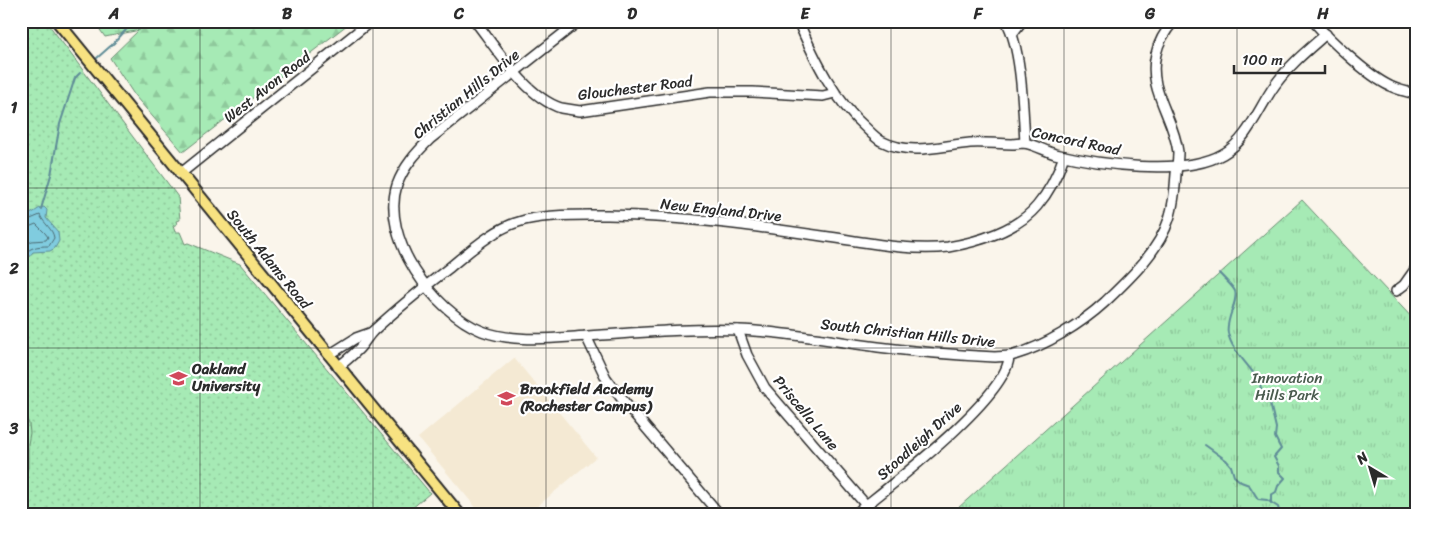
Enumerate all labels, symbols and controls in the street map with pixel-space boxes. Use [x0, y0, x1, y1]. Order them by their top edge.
text: A [108, 0, 119, 28]
text: B [282, 0, 293, 28]
text: C [453, 0, 465, 28]
text: D [627, 0, 637, 28]
text: E [801, 0, 811, 28]
text: F [973, 0, 984, 28]
text: G [1144, 0, 1156, 28]
text: H [1316, 0, 1329, 28]
street label: Christian Hills Drive [407, 42, 526, 146]
scale bar [1234, 42, 1326, 74]
street label: West Avon Road [218, 44, 317, 130]
text: 100 m [1242, 47, 1283, 73]
street label: Glouchester Road [576, 68, 695, 108]
text: 1 [11, 93, 18, 122]
street label: Concord Road [1029, 119, 1124, 163]
street label: New England Drive [659, 191, 783, 229]
street label: South Adams Road [220, 203, 319, 316]
text: 2 [8, 254, 19, 283]
street label: South Christian Hills Drive [819, 311, 997, 355]
place label: Oakland University [191, 356, 261, 399]
park label: Innovation Hills Park [1251, 365, 1322, 408]
school or university icon: Oakland University [168, 368, 188, 388]
street label: Priscella Lane [767, 369, 846, 457]
place label: Brookfield Academy (Rochester Campus) [520, 376, 654, 419]
school or university icon: Brookfield Academy (Rochester Campus) [496, 388, 516, 408]
street label: Stoodleigh Drive [870, 395, 968, 487]
text: 3 [9, 414, 19, 443]
north arrow [1344, 444, 1394, 494]
text: N [1350, 445, 1374, 472]

